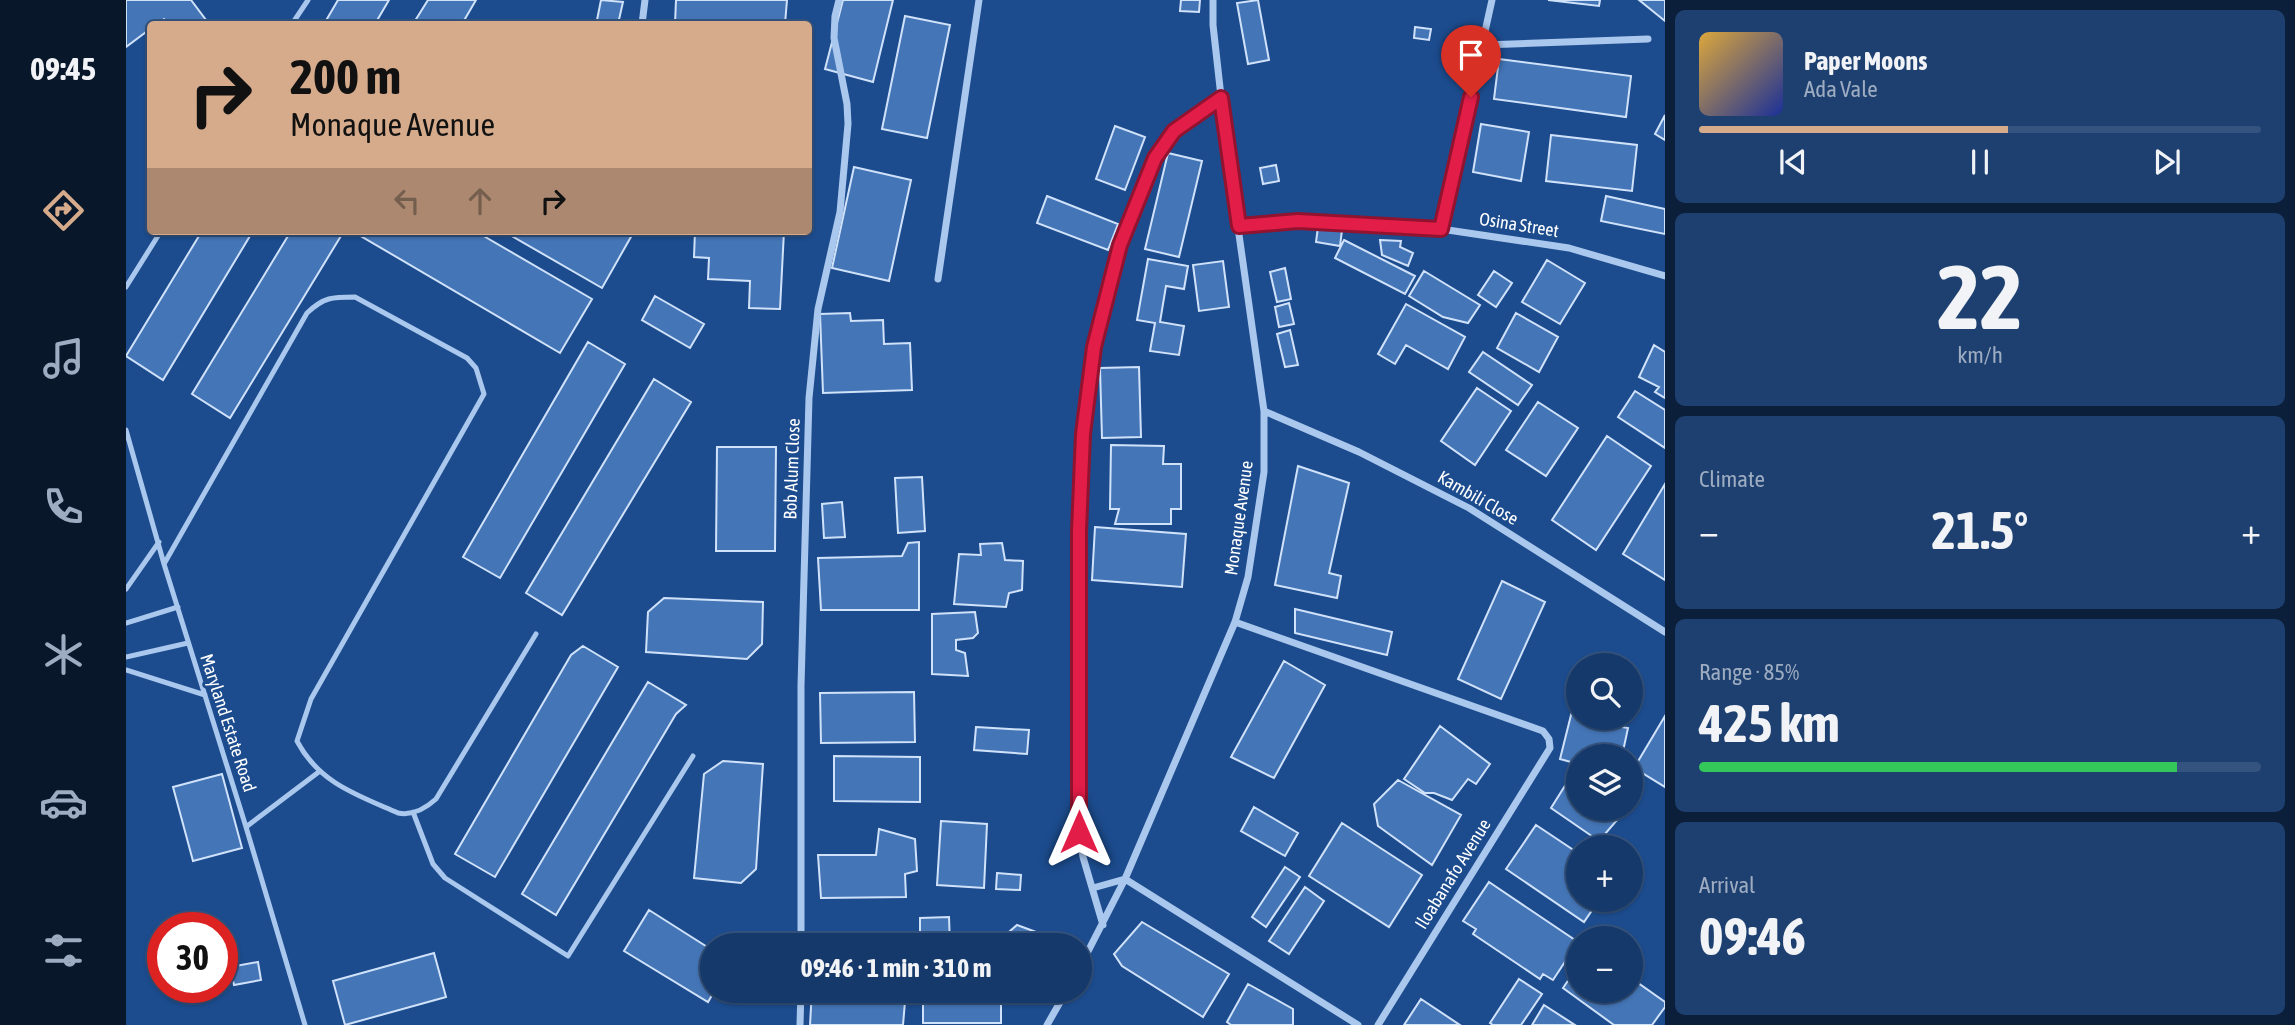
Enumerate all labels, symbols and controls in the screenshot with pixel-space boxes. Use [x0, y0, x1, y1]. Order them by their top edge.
pin [1441, 25, 1501, 97]
icon: arrive [1452, 36, 1490, 74]
text: Paper Moons [1804, 46, 1927, 76]
text: 200 m [290, 48, 401, 104]
icon: right [175, 49, 266, 140]
text: 09:45 [30, 50, 96, 87]
text: Ada Vale [1804, 76, 1878, 102]
text: Monaque Avenue [290, 106, 495, 143]
icon: previous [1774, 143, 1812, 181]
icon: pause [1961, 143, 1999, 181]
icon: next [2148, 143, 2186, 181]
icon: left [388, 182, 426, 220]
icon: ahead [461, 182, 499, 220]
icon: right [534, 182, 572, 220]
icon: directions [39, 186, 88, 235]
street label: Osina Street [1478, 208, 1560, 241]
text: 22 [1937, 244, 2023, 348]
icon: music [39, 334, 88, 383]
text: km/h [1957, 342, 2003, 368]
street label: Bob Alum Close [779, 418, 804, 520]
street label: Monaque Avenue [1220, 459, 1257, 576]
street label: Kambili Close [1434, 466, 1522, 529]
text: Climate [1699, 466, 1765, 492]
icon: phone [39, 482, 88, 531]
text: 21.5° [1932, 500, 2028, 560]
text: − [1699, 509, 1719, 552]
text: + [2241, 509, 2261, 552]
icon: climate [39, 630, 88, 679]
street label: Maryland Estate Road [196, 651, 261, 794]
map controls [1566, 653, 1643, 1003]
button: search [1566, 653, 1643, 730]
text: Range · 85% [1699, 659, 1799, 685]
text: 425 km [1699, 693, 1840, 753]
button: layers [1566, 744, 1643, 821]
icon: car [39, 778, 88, 827]
position arrow [1042, 795, 1116, 869]
street label: Iloabanafo Avenue [1410, 815, 1495, 933]
button: + [1566, 835, 1643, 912]
text: Arrival [1699, 872, 1755, 898]
text: 09:46 [1699, 906, 1806, 966]
speed limit sign: 30 [147, 912, 238, 1003]
icon: filters [39, 926, 88, 975]
button: − [1566, 926, 1643, 1003]
text: 09:46 · 1 min · 310 m [801, 953, 991, 983]

